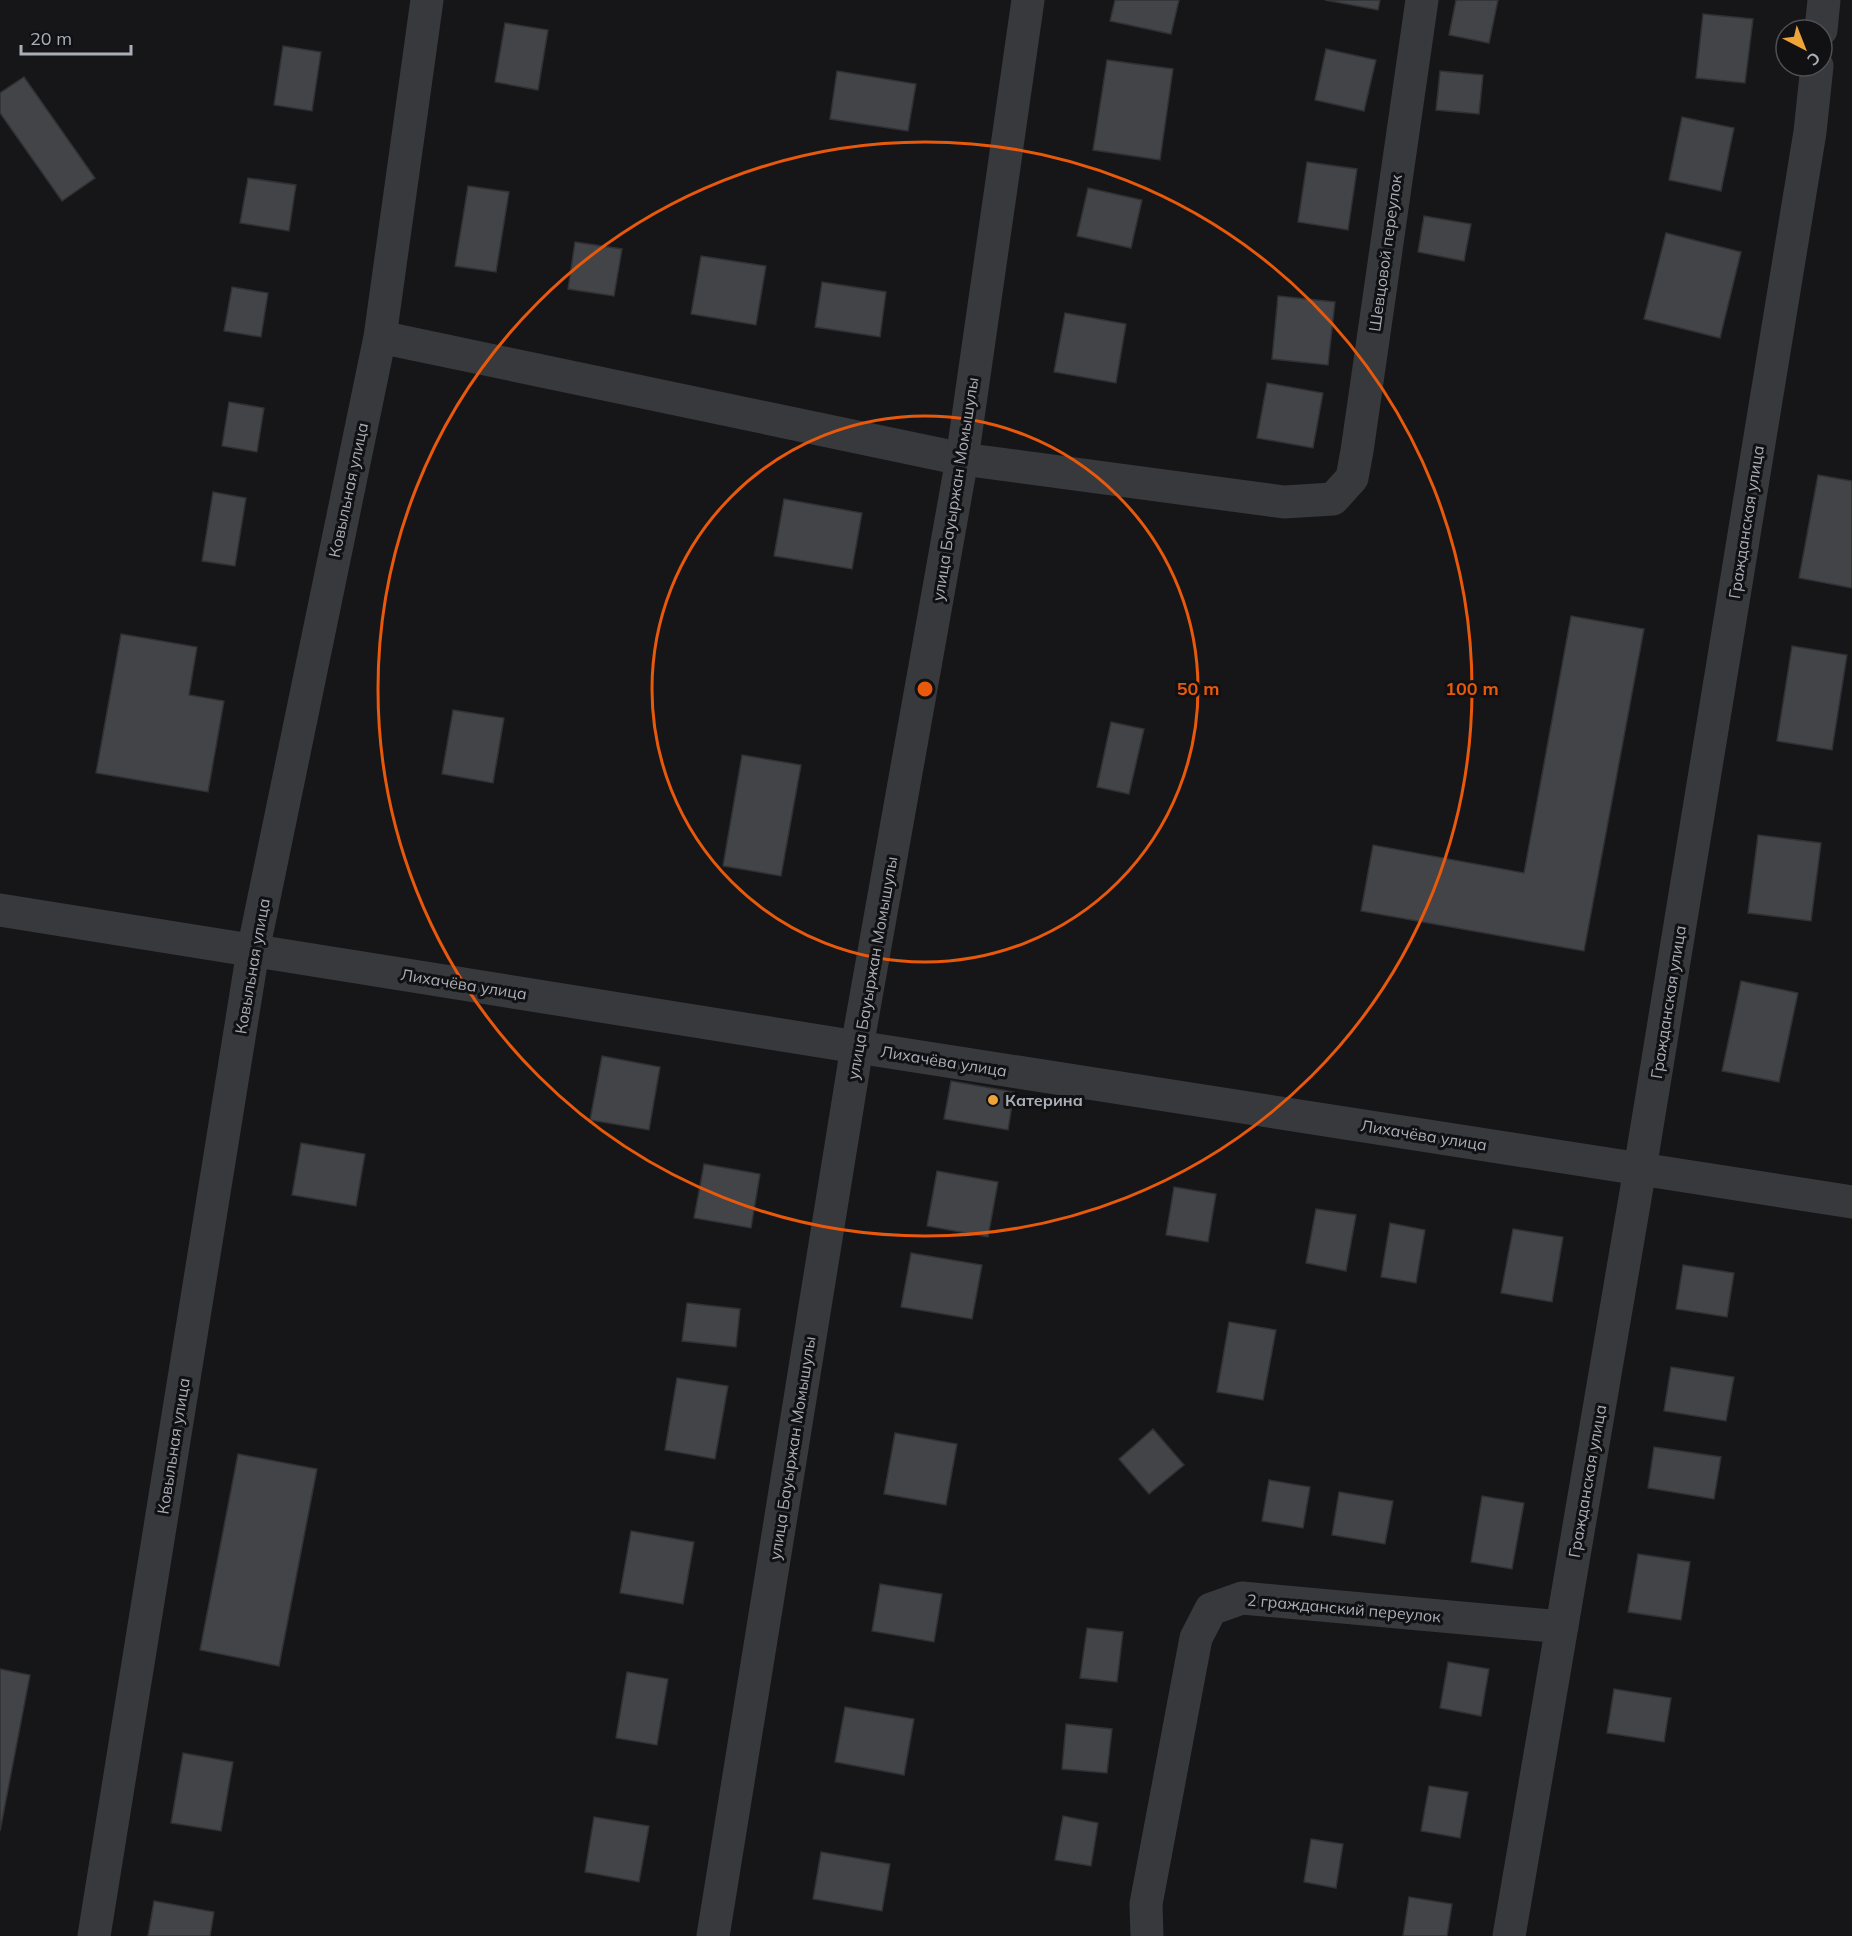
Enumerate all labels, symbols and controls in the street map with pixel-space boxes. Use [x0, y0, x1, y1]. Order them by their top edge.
scale bar [21, 18, 130, 56]
north arrow [1774, 18, 1834, 78]
text: 20 m [30, 27, 72, 50]
text: С [1803, 48, 1825, 70]
street label: Шевцовой переулок [1364, 173, 1406, 333]
street label: улица Бауыржан Момышулы [927, 376, 983, 602]
street label: Ковыльная улица [324, 421, 372, 559]
street label: Гражданская улица [1724, 444, 1768, 600]
text: 50 m [1177, 677, 1219, 700]
text: 100 m [1445, 677, 1499, 700]
centre of rings [915, 679, 935, 699]
street label: улица Бауыржан Момышулы [842, 855, 902, 1081]
street label: Ковыльная улица [230, 896, 274, 1036]
street label: Гражданская улица [1646, 924, 1690, 1080]
street label: Лихачёва улица [399, 964, 529, 1004]
street label: Лихачёва улица [879, 1041, 1009, 1081]
place label: Катерина [1005, 1090, 1083, 1110]
marker: Катерина [986, 1093, 1000, 1107]
street label: Лихачёва улица [1359, 1115, 1489, 1155]
street label: улица Бауыржан Момышулы [764, 1335, 820, 1561]
street label: Ковыльная улица [152, 1376, 194, 1516]
street label: Гражданская улица [1564, 1403, 1610, 1559]
street label: 2 гражданский переулок [1246, 1590, 1442, 1626]

